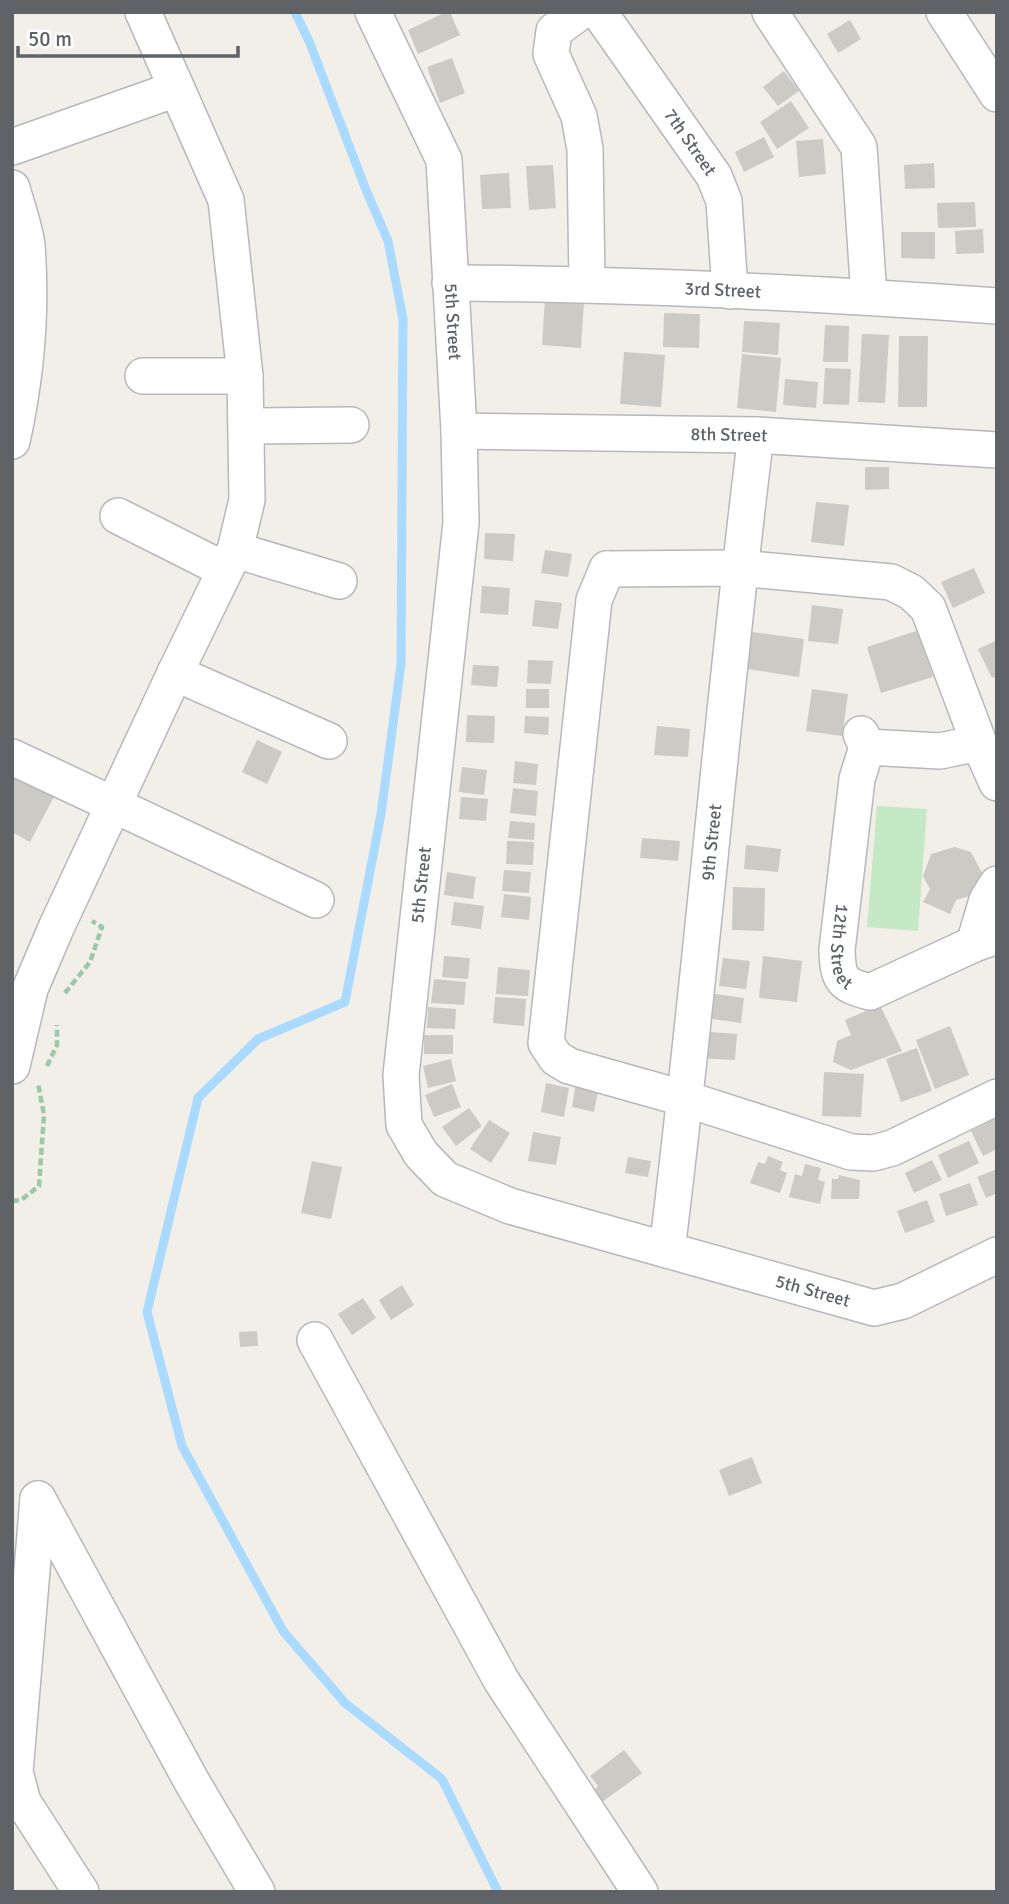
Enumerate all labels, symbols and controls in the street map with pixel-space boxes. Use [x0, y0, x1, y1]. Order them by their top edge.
scale bar [18, 14, 238, 58]
text: 50 m [28, 26, 72, 52]
street label: 7th Street [659, 104, 721, 180]
street label: 3rd Street [684, 277, 762, 303]
street label: 5th Street [440, 283, 466, 361]
street label: 8th Street [690, 423, 768, 447]
street label: 9th Street [697, 803, 726, 882]
street label: 5th Street [406, 846, 436, 924]
street label: 12th Street [826, 903, 857, 995]
street label: 5th Street [773, 1270, 853, 1312]

